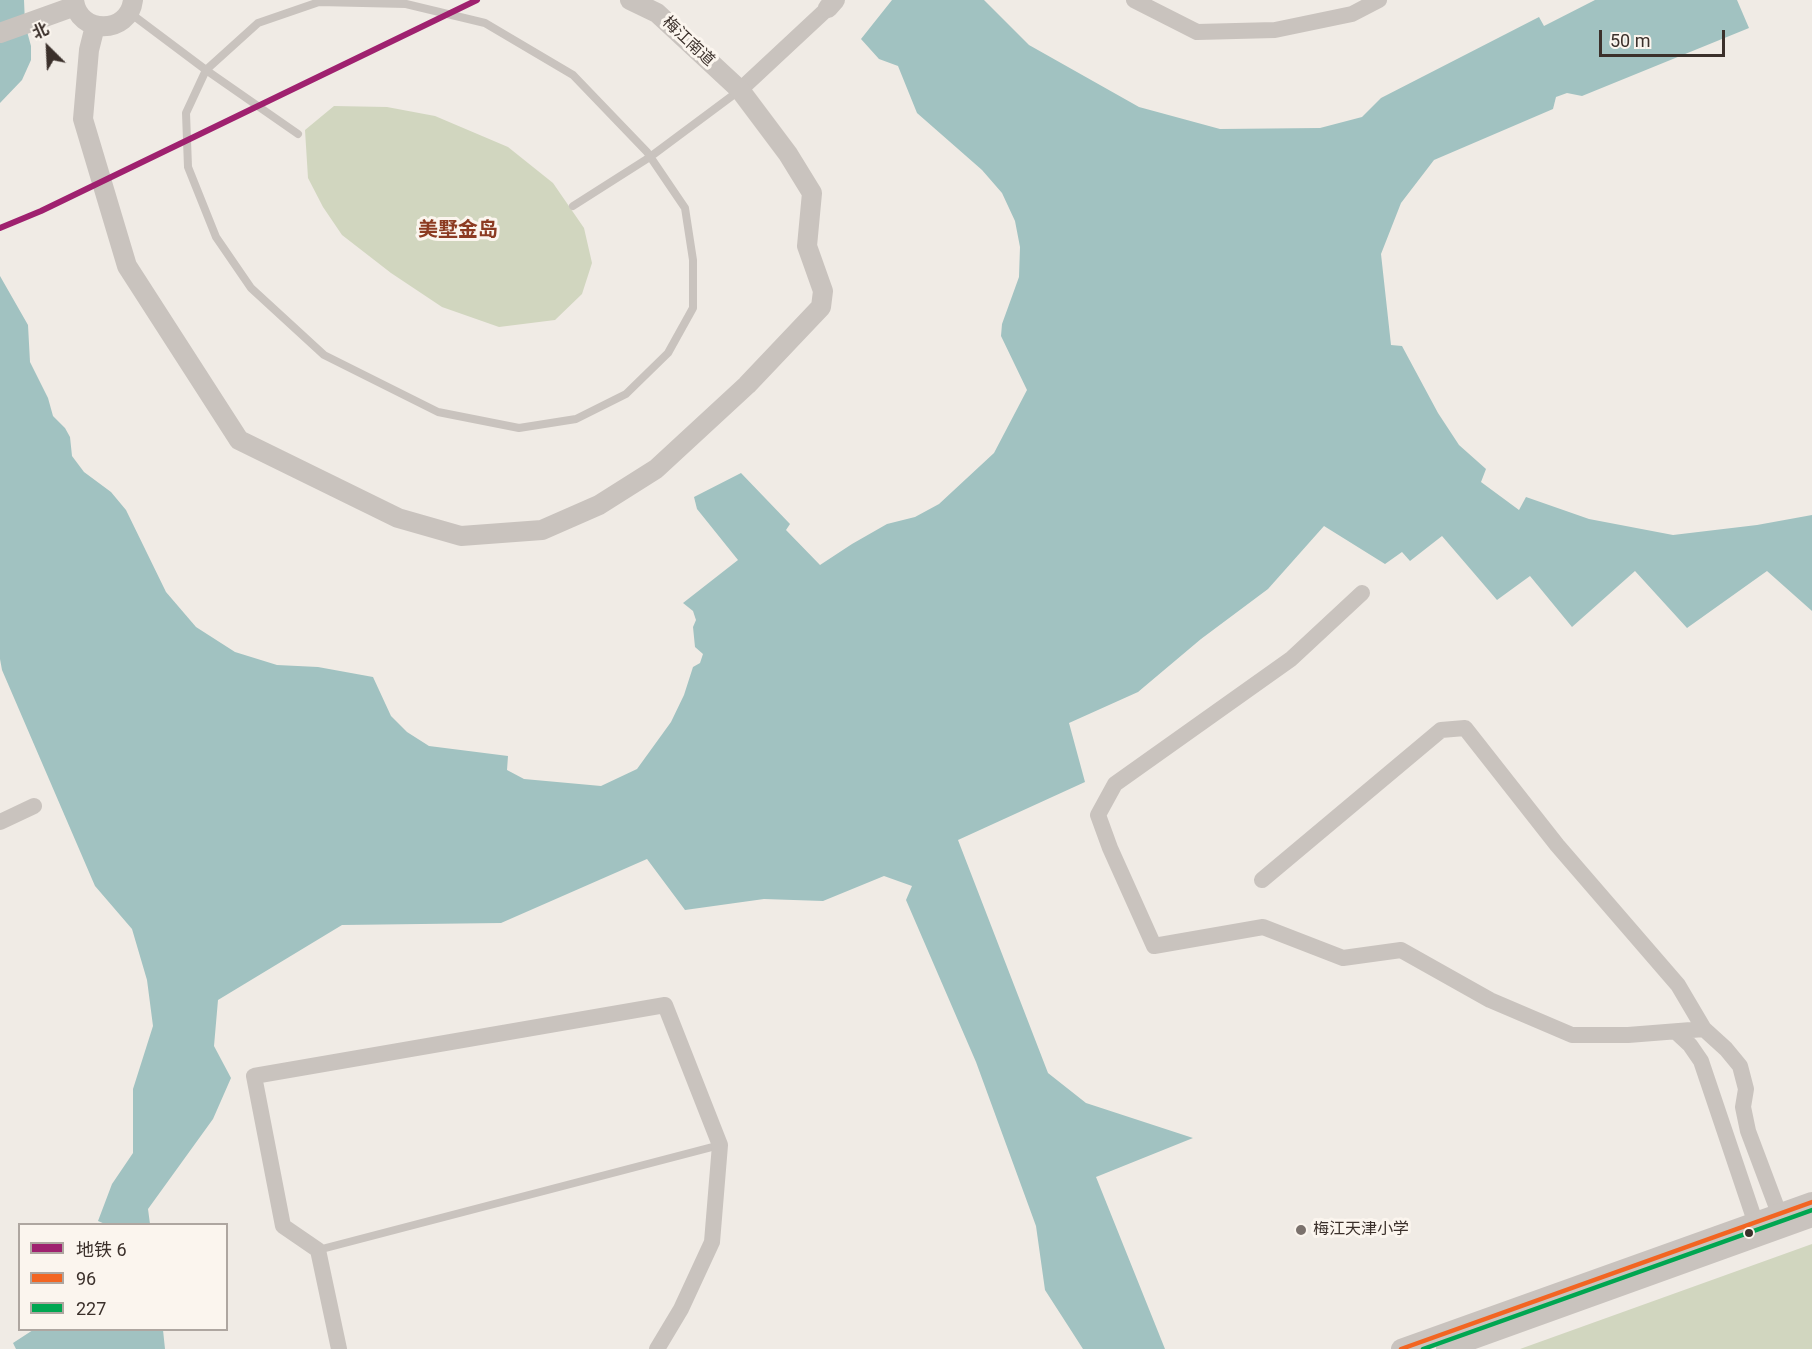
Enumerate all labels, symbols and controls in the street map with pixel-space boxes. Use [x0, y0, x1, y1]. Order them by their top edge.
street label: 梅江南道 [658, 13, 718, 71]
north arrow [18, 18, 78, 78]
scale bar [1602, 18, 1728, 56]
text: 北 [29, 19, 52, 43]
text: 50 m [1610, 30, 1650, 51]
district label: 美墅金岛 [418, 219, 498, 243]
place label: 梅江天津小学 [1313, 1220, 1409, 1240]
legend [18, 1223, 228, 1331]
marker: 梅江天津小学 [1294, 1223, 1308, 1237]
unlabelled marker [1743, 1227, 1755, 1239]
text: 地铁 6 [76, 1239, 127, 1260]
text: 96 [76, 1268, 96, 1289]
text: 227 [76, 1298, 106, 1319]

